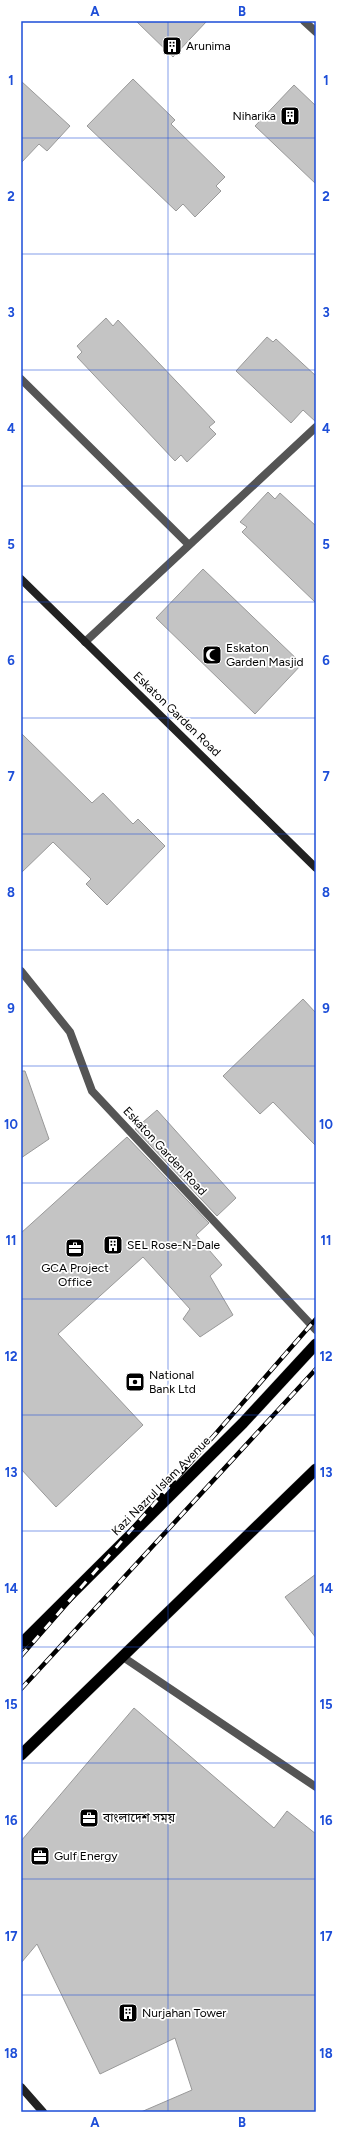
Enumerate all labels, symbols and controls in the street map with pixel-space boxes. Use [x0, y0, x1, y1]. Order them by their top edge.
text: A [90, 4, 100, 19]
text: B [238, 4, 246, 19]
building icon: Arunima [161, 35, 183, 57]
place label: Arunima [186, 39, 231, 53]
text: 1 [8, 73, 14, 88]
text: 1 [323, 73, 329, 88]
building icon: Niharika [279, 105, 301, 127]
place label: Niharika [232, 109, 276, 123]
text: 2 [7, 189, 15, 204]
text: 2 [322, 189, 330, 204]
text: 3 [7, 305, 15, 320]
text: 3 [322, 305, 330, 320]
text: 4 [7, 421, 15, 436]
text: 4 [322, 421, 330, 436]
text: 5 [7, 537, 15, 552]
text: 5 [322, 537, 330, 552]
place label: Eskaton Garden Masjid [226, 641, 303, 669]
mosque icon: Eskaton Garden Masjid [201, 644, 223, 666]
text: 6 [7, 653, 15, 668]
text: 6 [322, 653, 330, 668]
street label: Eskaton Garden Road [130, 669, 224, 759]
text: 7 [7, 769, 15, 784]
text: 7 [322, 769, 330, 784]
text: 8 [7, 885, 15, 900]
text: 8 [322, 885, 330, 900]
text: 9 [7, 1001, 15, 1016]
text: 9 [322, 1001, 330, 1016]
street label: Eskaton Garden Road [120, 1104, 210, 1198]
text: 10 [4, 1117, 18, 1132]
text: 10 [319, 1117, 333, 1132]
text: 11 [6, 1233, 16, 1248]
text: 11 [321, 1233, 331, 1248]
building icon: SEL Rose-N-Dale [102, 1234, 124, 1256]
office icon: GCA Project Office [64, 1237, 86, 1259]
place label: SEL Rose-N-Dale [127, 1238, 221, 1252]
place label: GCA Project Office [41, 1261, 109, 1289]
text: 12 [4, 1349, 18, 1364]
text: 12 [319, 1349, 333, 1364]
place label: National Bank Ltd [149, 1368, 196, 1396]
bank icon: National Bank Ltd [124, 1371, 146, 1393]
street label: Kazi Nazrul Islam Avenue [109, 1433, 214, 1538]
text: 13 [5, 1465, 17, 1480]
text: 13 [320, 1465, 332, 1480]
text: 14 [4, 1581, 18, 1596]
text: 14 [319, 1581, 333, 1596]
text: 15 [4, 1697, 18, 1712]
text: 15 [319, 1697, 333, 1712]
office icon: বাংলাদেশ সময় [78, 1807, 100, 1829]
place label: বাংলাদেশ সময় [102, 1811, 175, 1825]
text: 16 [4, 1813, 18, 1828]
text: 16 [319, 1813, 333, 1828]
office icon: Gulf Energy [29, 1845, 51, 1867]
place label: Gulf Energy [54, 1849, 118, 1863]
text: 17 [5, 1929, 17, 1944]
text: 17 [320, 1929, 332, 1944]
building icon: Nurjahan Tower [117, 2002, 139, 2024]
place label: Nurjahan Tower [142, 2006, 226, 2020]
text: 18 [4, 2046, 18, 2061]
text: 18 [319, 2046, 333, 2061]
text: A [90, 2115, 100, 2130]
text: B [238, 2115, 246, 2130]

